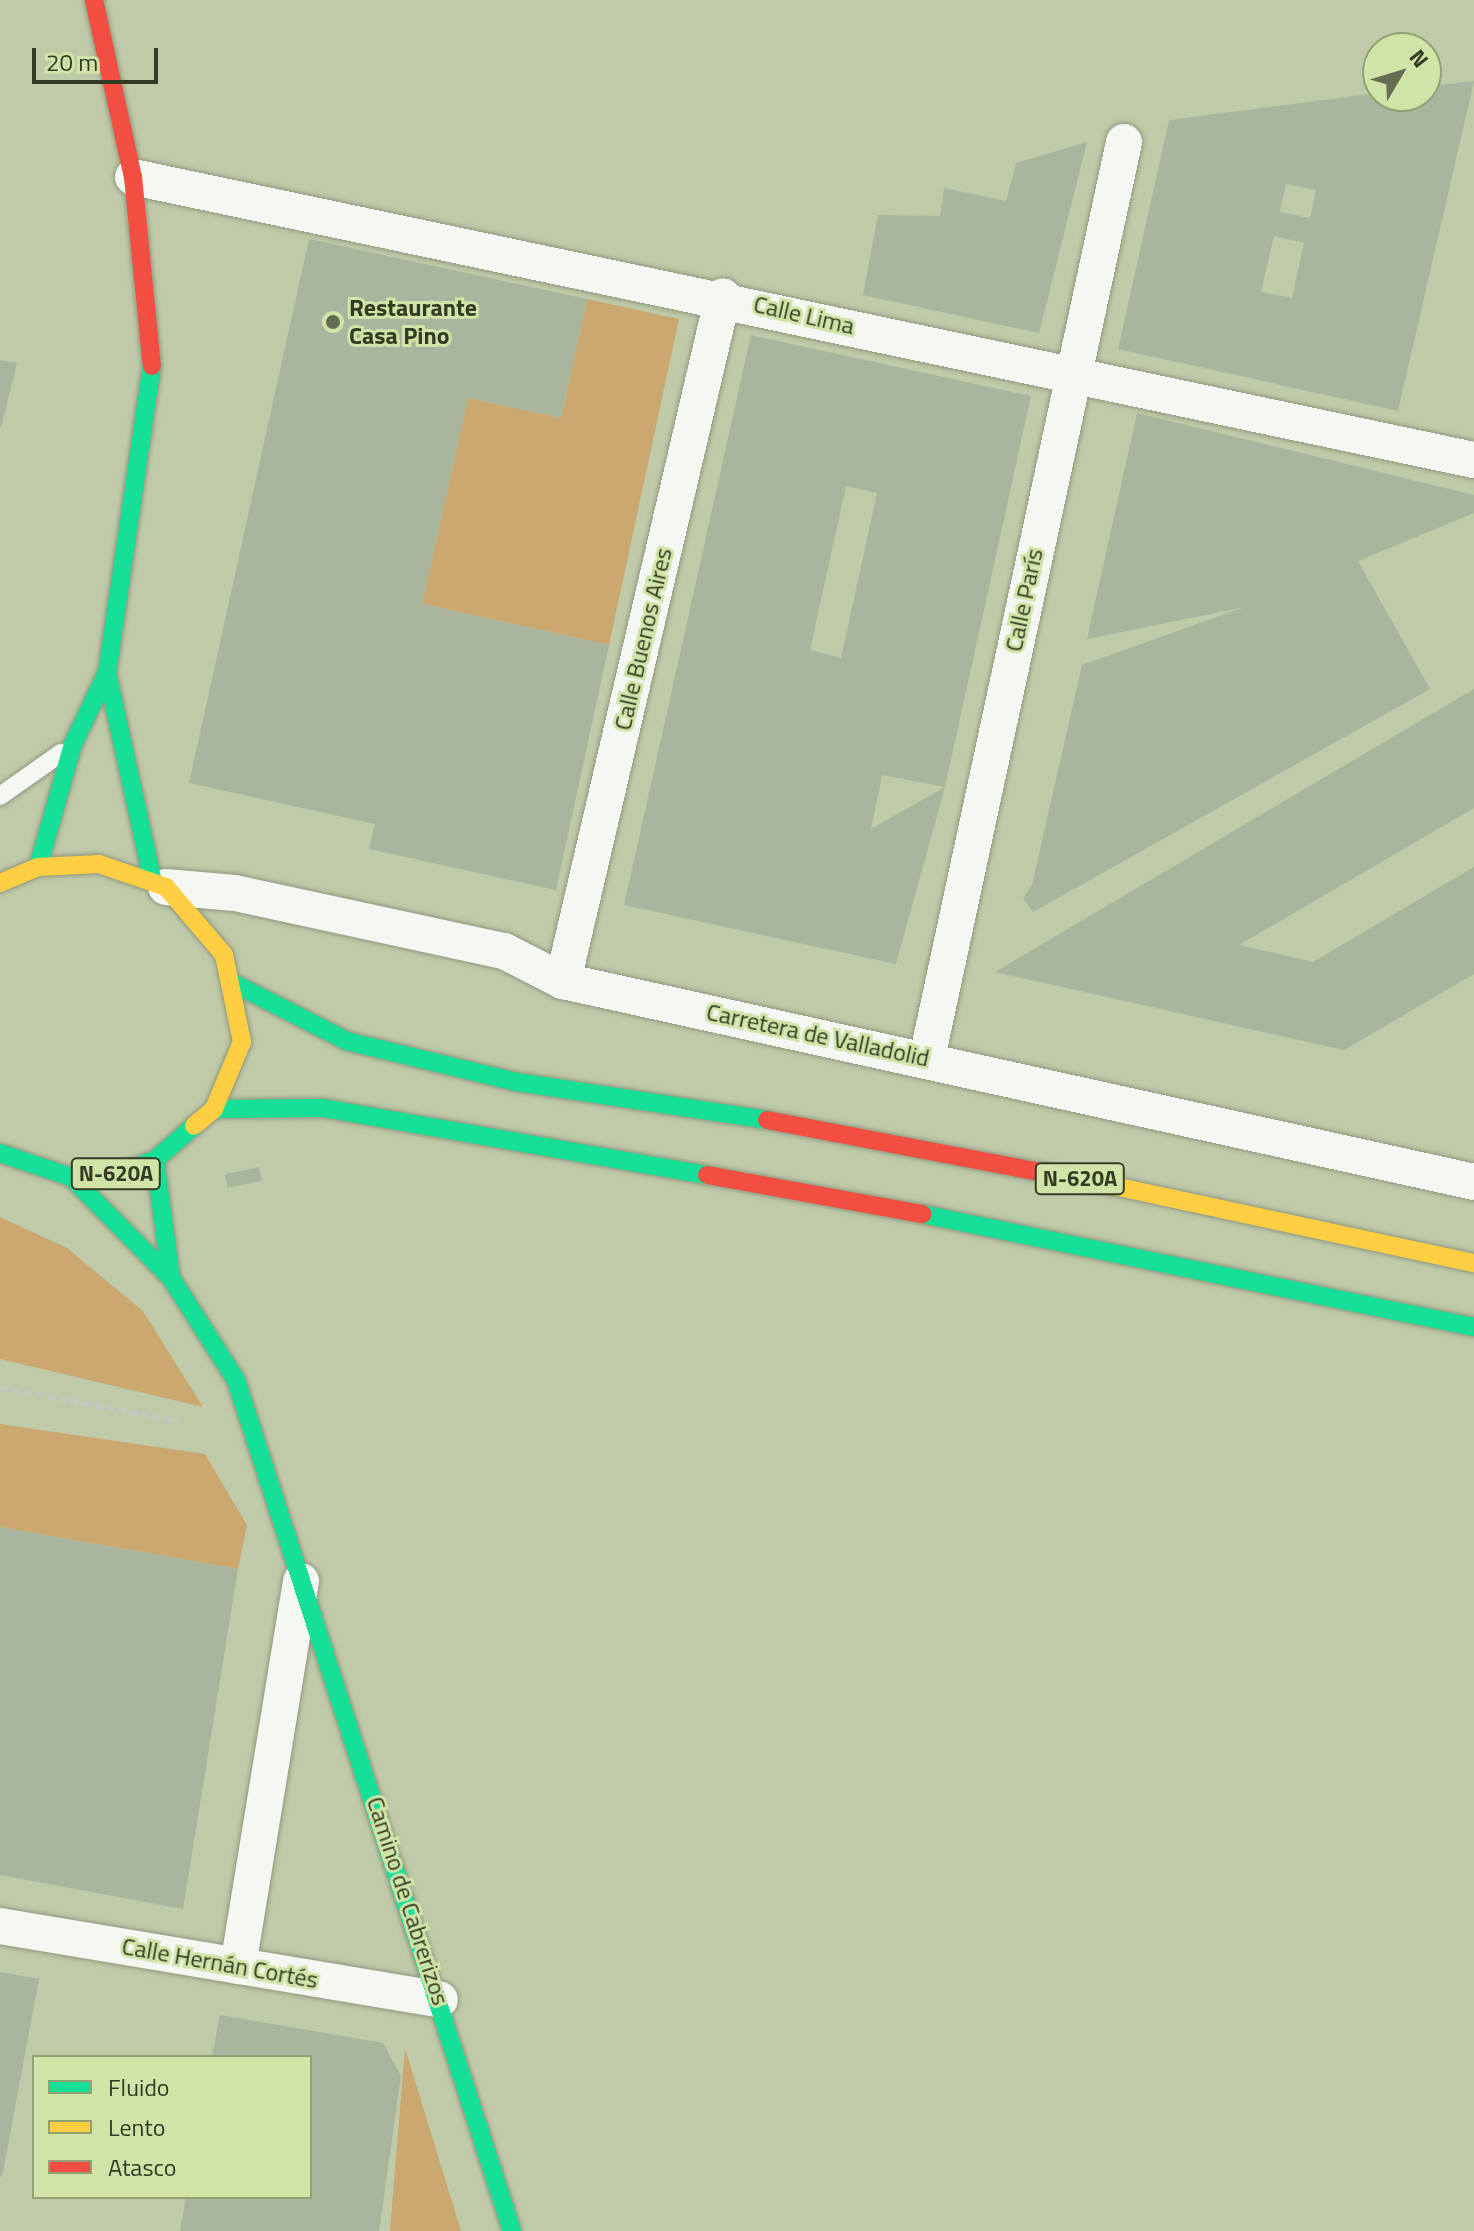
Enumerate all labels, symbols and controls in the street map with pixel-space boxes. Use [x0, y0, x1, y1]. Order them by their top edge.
scale bar [36, 32, 162, 82]
north arrow [1362, 32, 1442, 112]
text: N [1401, 42, 1437, 75]
text: 20 m [46, 44, 98, 80]
street label: Calle Lima [751, 289, 857, 341]
place label: Restaurante Casa Pino [349, 294, 477, 350]
marker: Restaurante Casa Pino [324, 313, 342, 331]
street label: Calle Buenos Aires [608, 545, 678, 733]
street label: Calle París [999, 546, 1049, 654]
street label: Carretera de Valladolid [704, 997, 932, 1073]
road number: N-620A [70, 1156, 162, 1192]
road number: N-620A [1034, 1161, 1126, 1197]
street label: Camino de Cabrerizos [361, 1793, 455, 2009]
street label: Calle Hernán Cortés [120, 1932, 320, 1994]
legend [32, 2055, 312, 2199]
text: Fluido [108, 2069, 170, 2105]
text: Lento [108, 2109, 165, 2145]
text: Atasco [108, 2149, 177, 2185]

